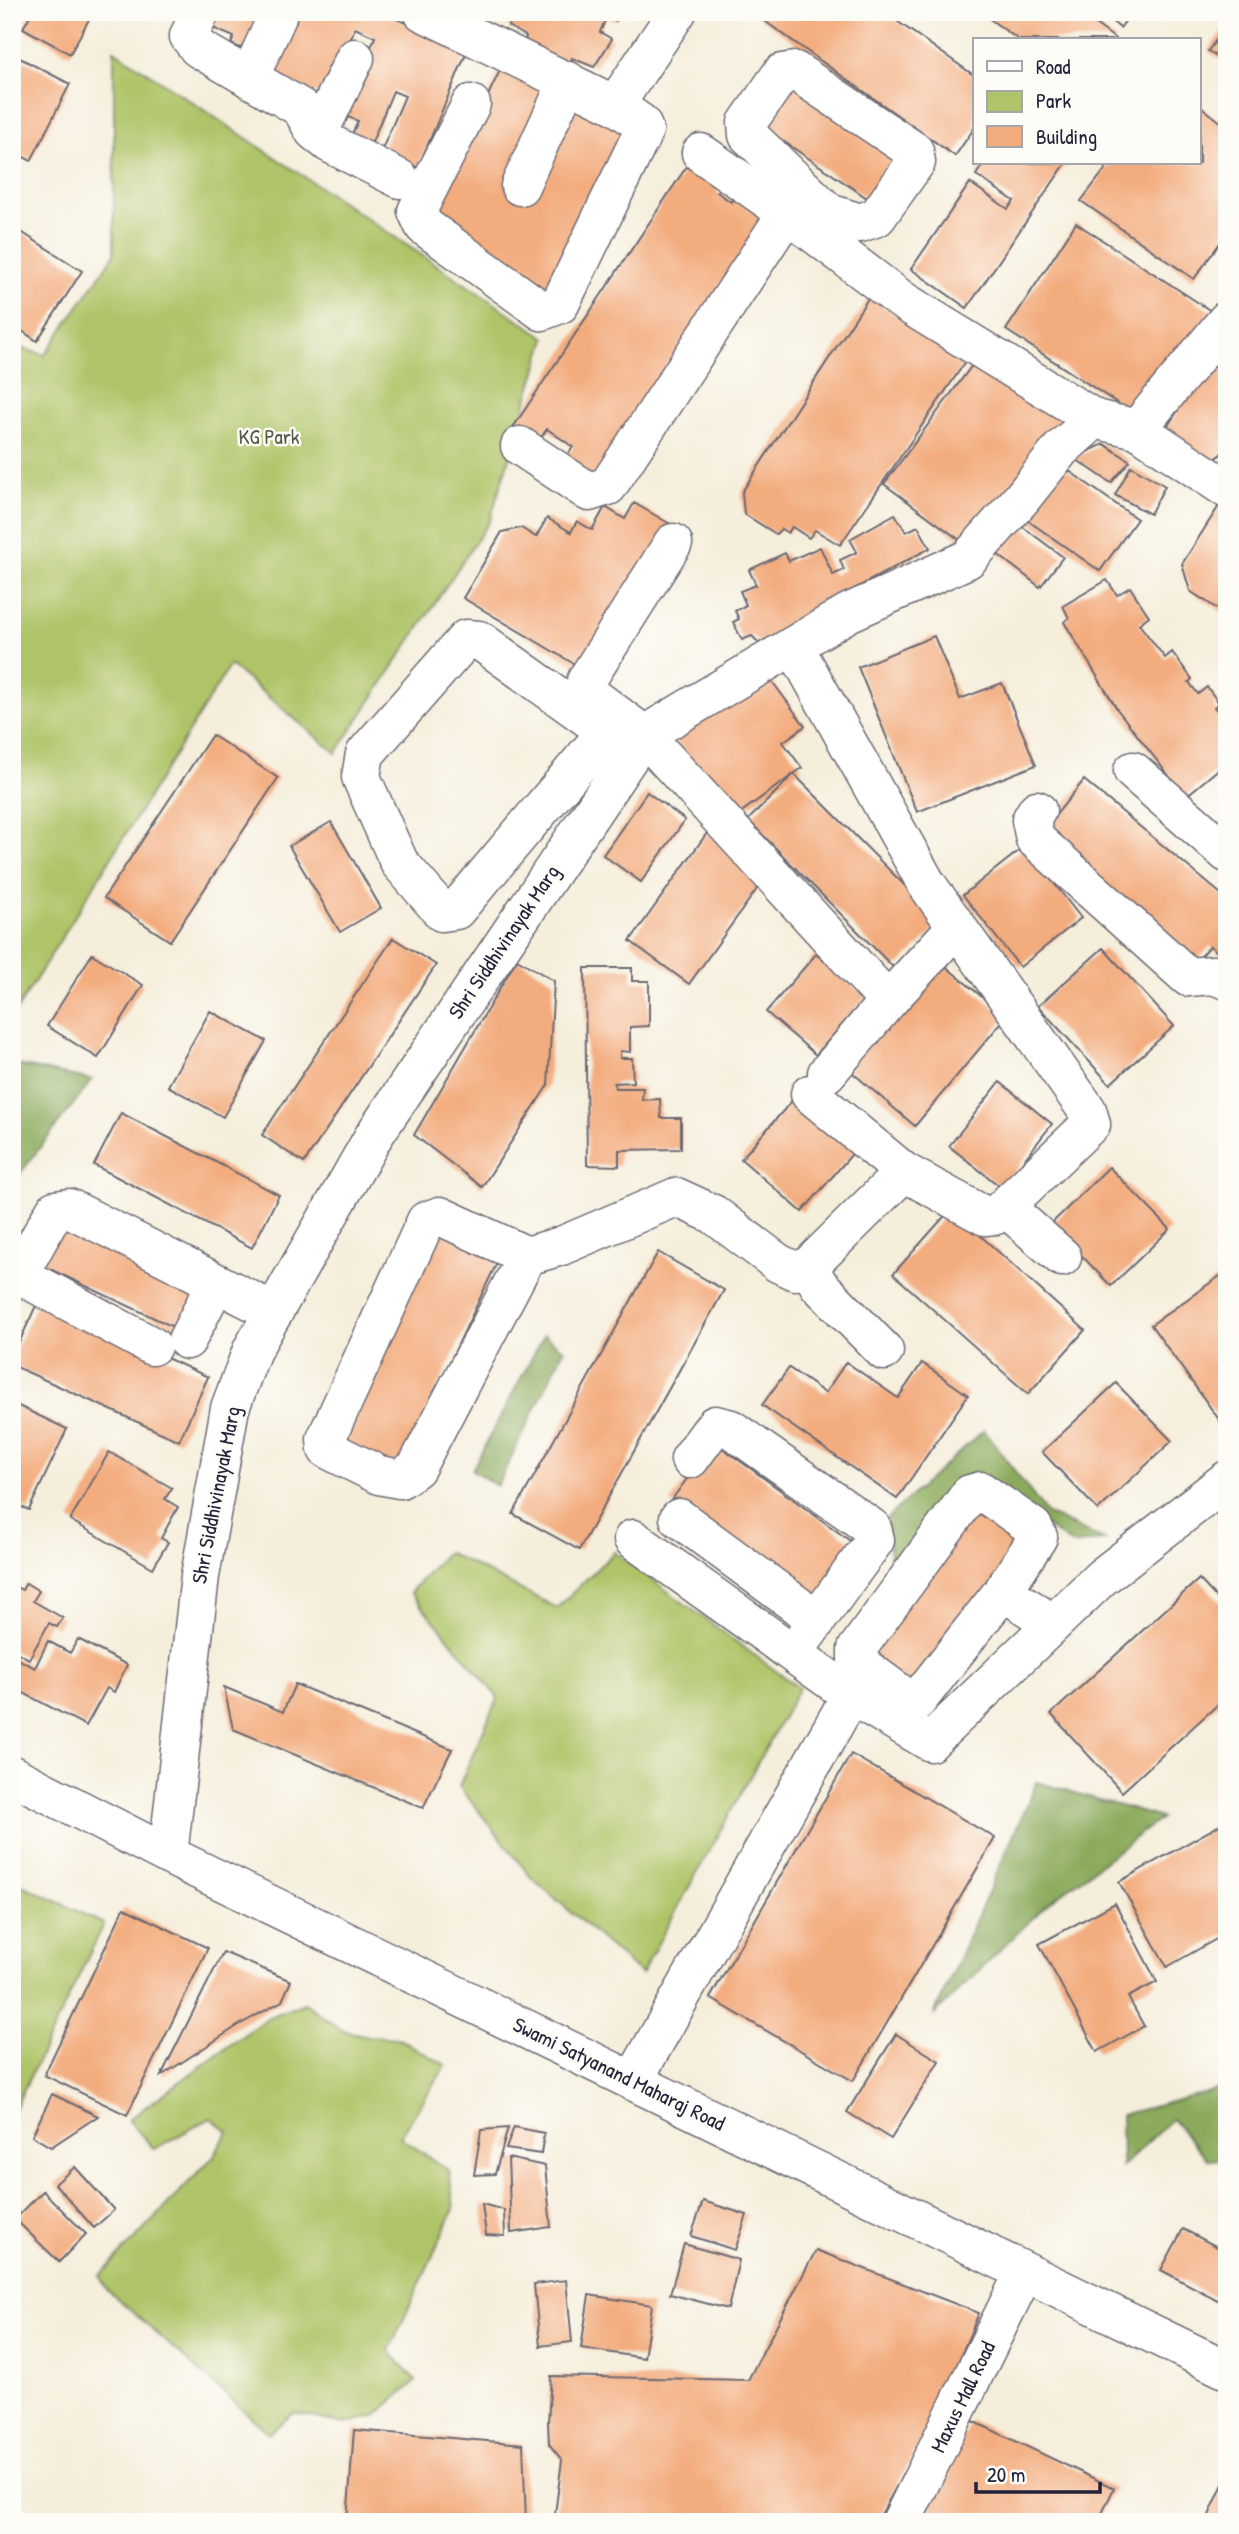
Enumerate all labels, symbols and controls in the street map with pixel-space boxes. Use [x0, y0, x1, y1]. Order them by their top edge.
legend [973, 38, 1200, 164]
text: Road [1036, 52, 1070, 81]
text: Park [1036, 86, 1071, 115]
text: Building [1036, 122, 1097, 151]
park label: KG Park [238, 422, 300, 451]
street label: Shri Siddhivinayak Marg [441, 859, 566, 1024]
street label: Shri Siddhivinayak Marg [184, 1404, 247, 1586]
street label: Swami Satyanand Maharaj Road [509, 2010, 730, 2137]
street label: Maxus Mall Road [923, 2336, 1002, 2457]
scale bar [976, 2450, 1101, 2494]
text: 20 m [987, 2460, 1025, 2489]

